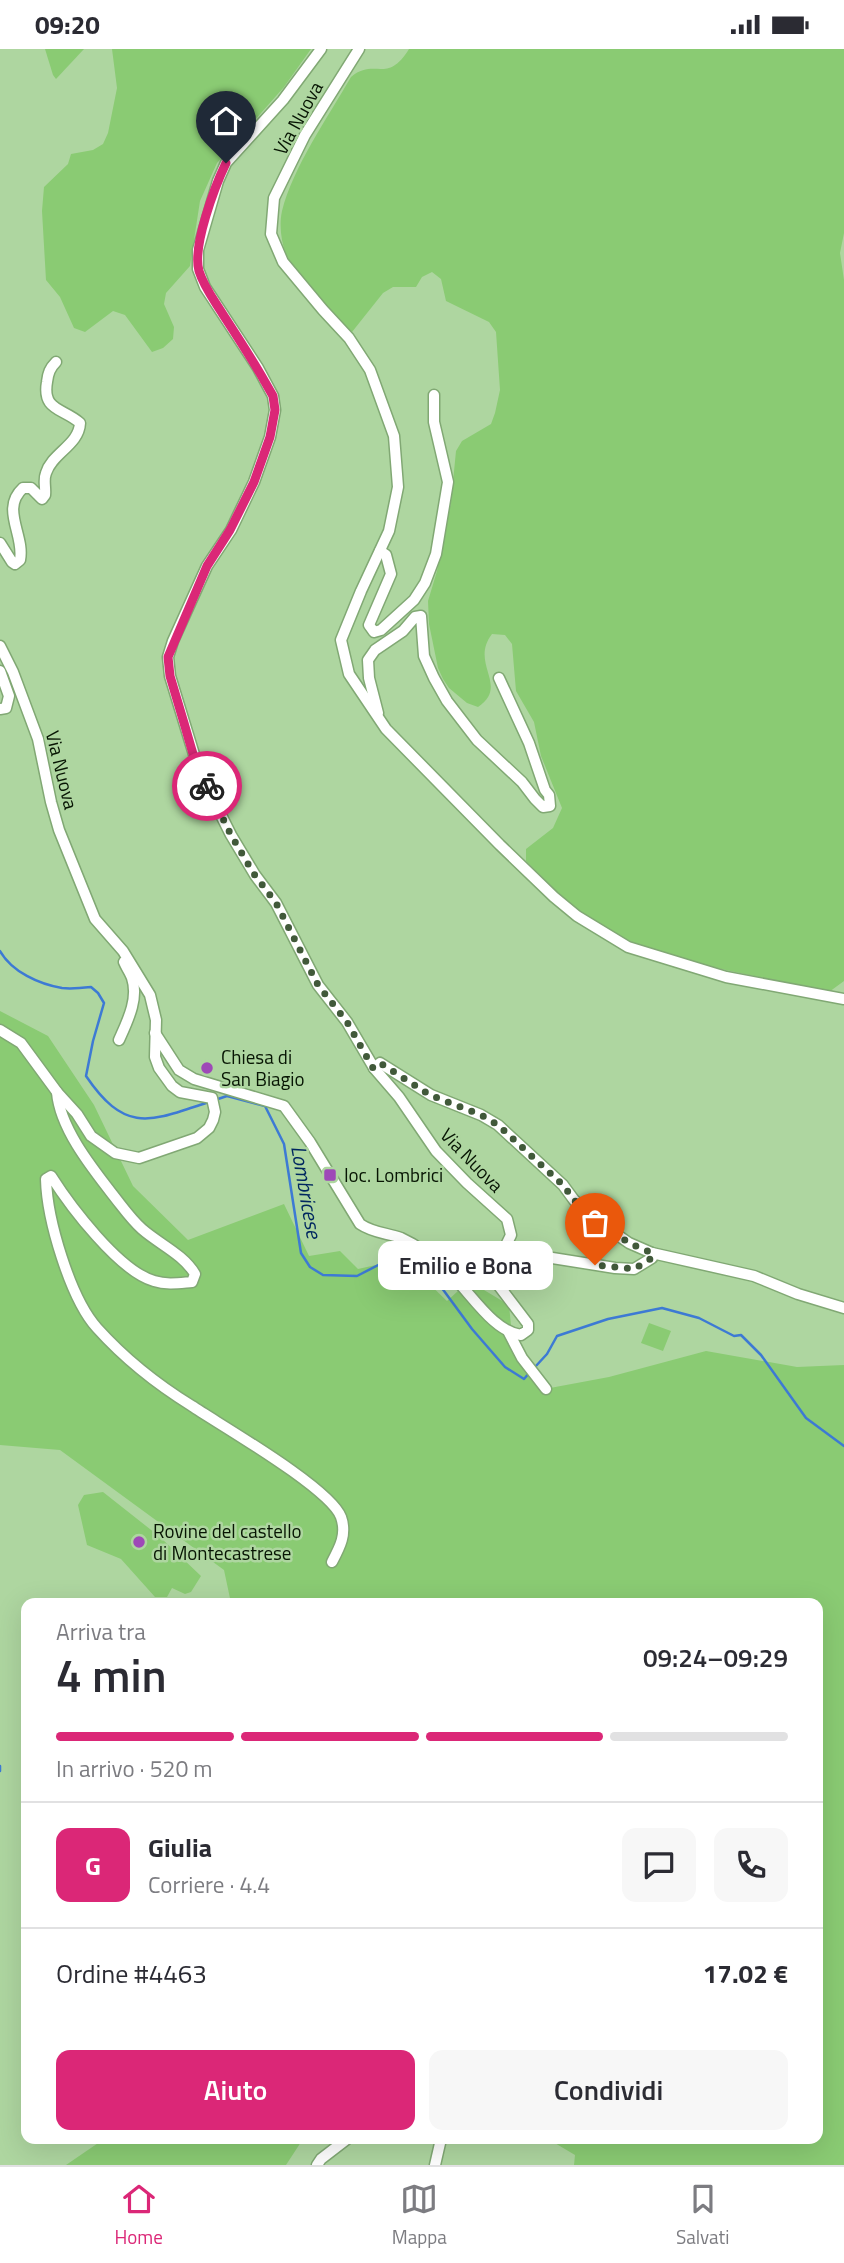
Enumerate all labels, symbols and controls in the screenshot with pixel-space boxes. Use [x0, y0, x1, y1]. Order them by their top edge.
text: 09:20 [35, 5, 100, 44]
street label: Via Nuova [265, 75, 330, 160]
pin [196, 91, 256, 163]
icon: home [207, 102, 245, 140]
street label: Via Nuova [39, 727, 86, 813]
courier [172, 751, 242, 821]
icon: bike [188, 767, 226, 805]
place label: Chiesa di San Biagio [221, 1042, 305, 1093]
marker: Chiesa di San Biagio [199, 1060, 215, 1076]
street label: Via Nuova [434, 1121, 511, 1199]
water label: Lombricese [283, 1143, 331, 1242]
place label: Ioc. Lombrici [344, 1160, 443, 1189]
marker: Ioc. Lombrici [322, 1167, 338, 1183]
pin [565, 1193, 625, 1265]
icon: bag [576, 1204, 614, 1242]
callout: Emilio e Bona [378, 1241, 553, 1289]
text: Emilio e Bona [399, 1248, 532, 1283]
place label: Rovine del castello di Montecastrese [153, 1516, 302, 1567]
marker: Rovine del castello di Montecastrese [131, 1534, 147, 1550]
text: Arriva tra [56, 1614, 146, 1649]
text: 09:24–09:29 [643, 1638, 788, 1677]
text: 4 min [56, 1640, 167, 1710]
text: In arrivo · 520 m [56, 1751, 213, 1786]
text: Giulia [148, 1828, 212, 1867]
button: chat [622, 1828, 696, 1902]
button: phone [714, 1828, 788, 1902]
text: G [85, 1846, 101, 1885]
text: Corriere · 4.4 [148, 1867, 270, 1902]
text: Ordine #4463 [56, 1954, 207, 1993]
text: 17.02 € [703, 1954, 788, 1993]
button: Aiuto [56, 2050, 415, 2130]
button: Condividi [429, 2050, 788, 2130]
tab: Home [115, 2180, 163, 2251]
tab: Mappa [392, 2180, 447, 2251]
tab: Salvati [676, 2180, 729, 2251]

